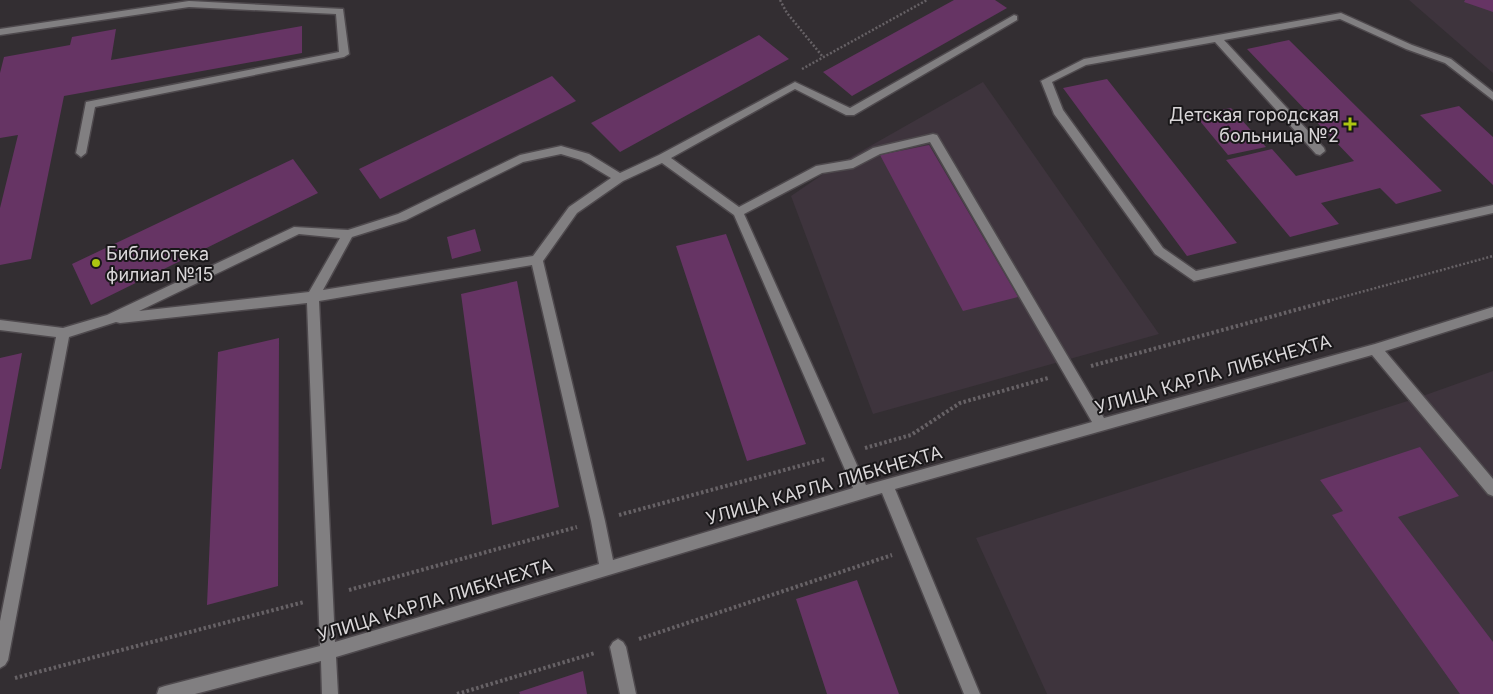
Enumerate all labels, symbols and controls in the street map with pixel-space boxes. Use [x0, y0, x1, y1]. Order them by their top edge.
place label: Детская городская больница №2 [1169, 104, 1339, 146]
marker: Детская городская больница №2 [1343, 117, 1357, 131]
place label: Библиотека филиал №15 [106, 243, 214, 285]
marker: Библиотека филиал №15 [90, 257, 102, 269]
street label: УЛИЦА КАРЛА ЛИБКНЕХТА [1092, 330, 1334, 418]
street label: УЛИЦА КАРЛА ЛИБКНЕХТА [703, 441, 945, 529]
street label: УЛИЦА КАРЛА ЛИБКНЕХТА [315, 554, 555, 646]

